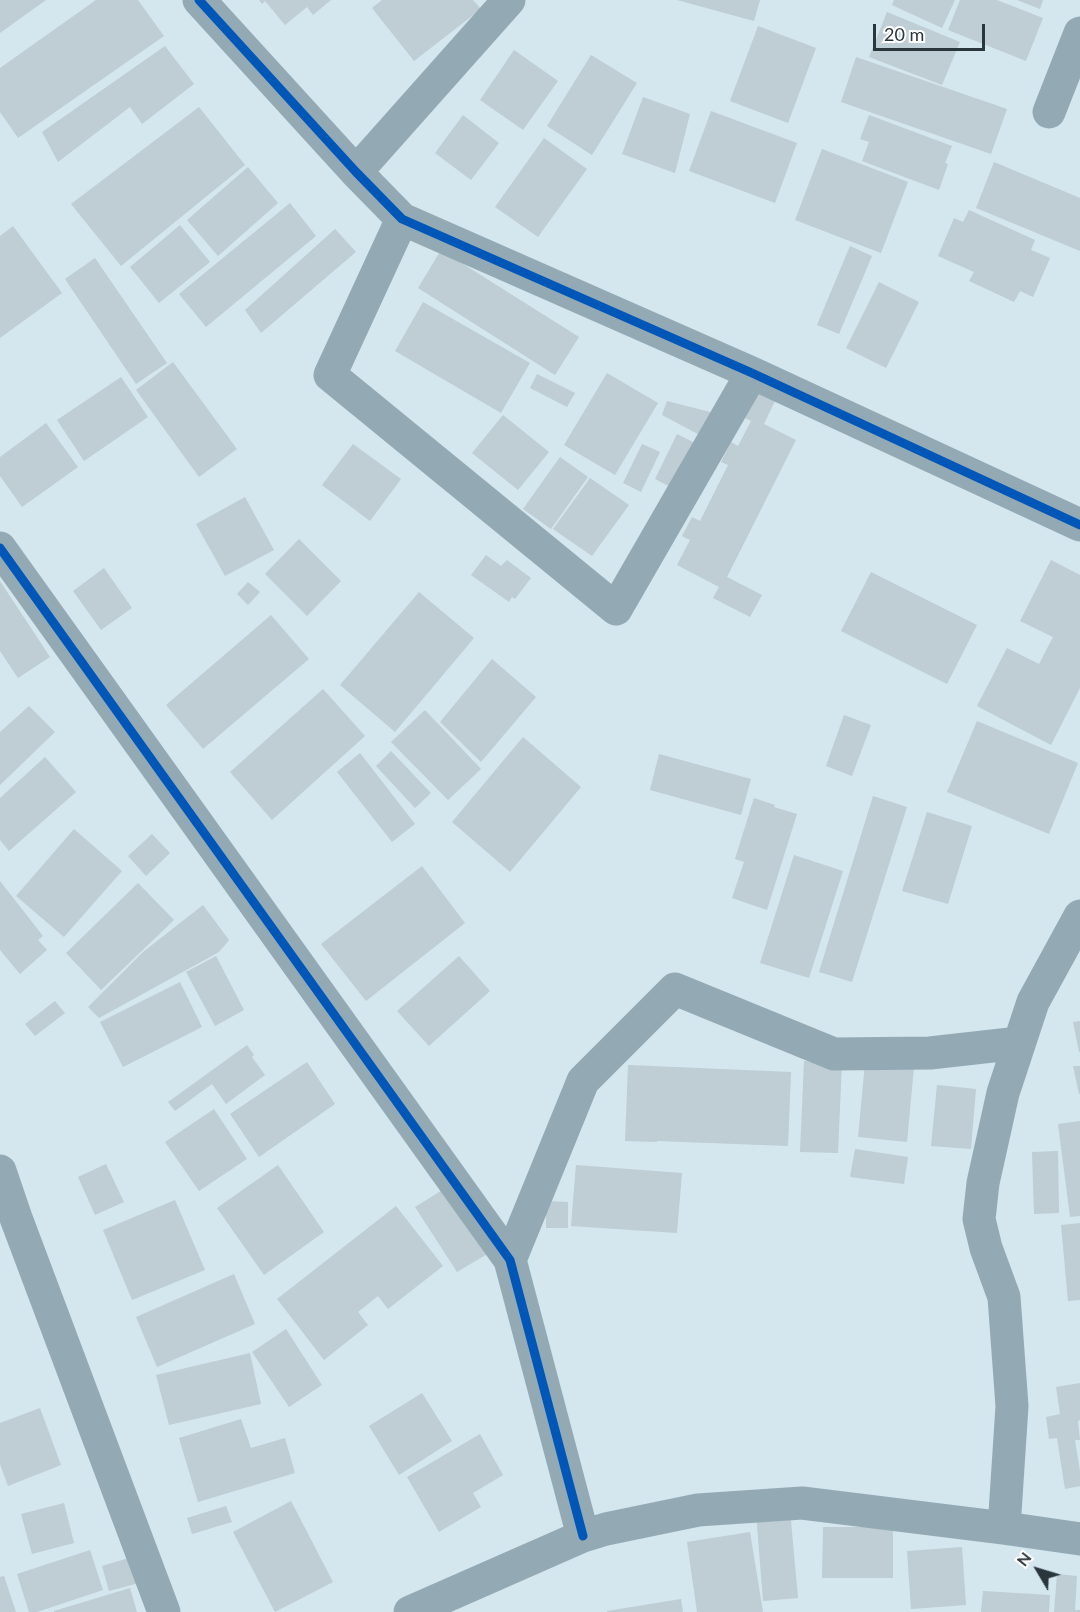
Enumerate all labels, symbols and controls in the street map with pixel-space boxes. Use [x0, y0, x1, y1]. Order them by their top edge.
scale bar [876, 12, 988, 50]
text: 20 m [884, 23, 924, 45]
north arrow [1008, 1540, 1068, 1600]
text: N [1012, 1548, 1035, 1569]

